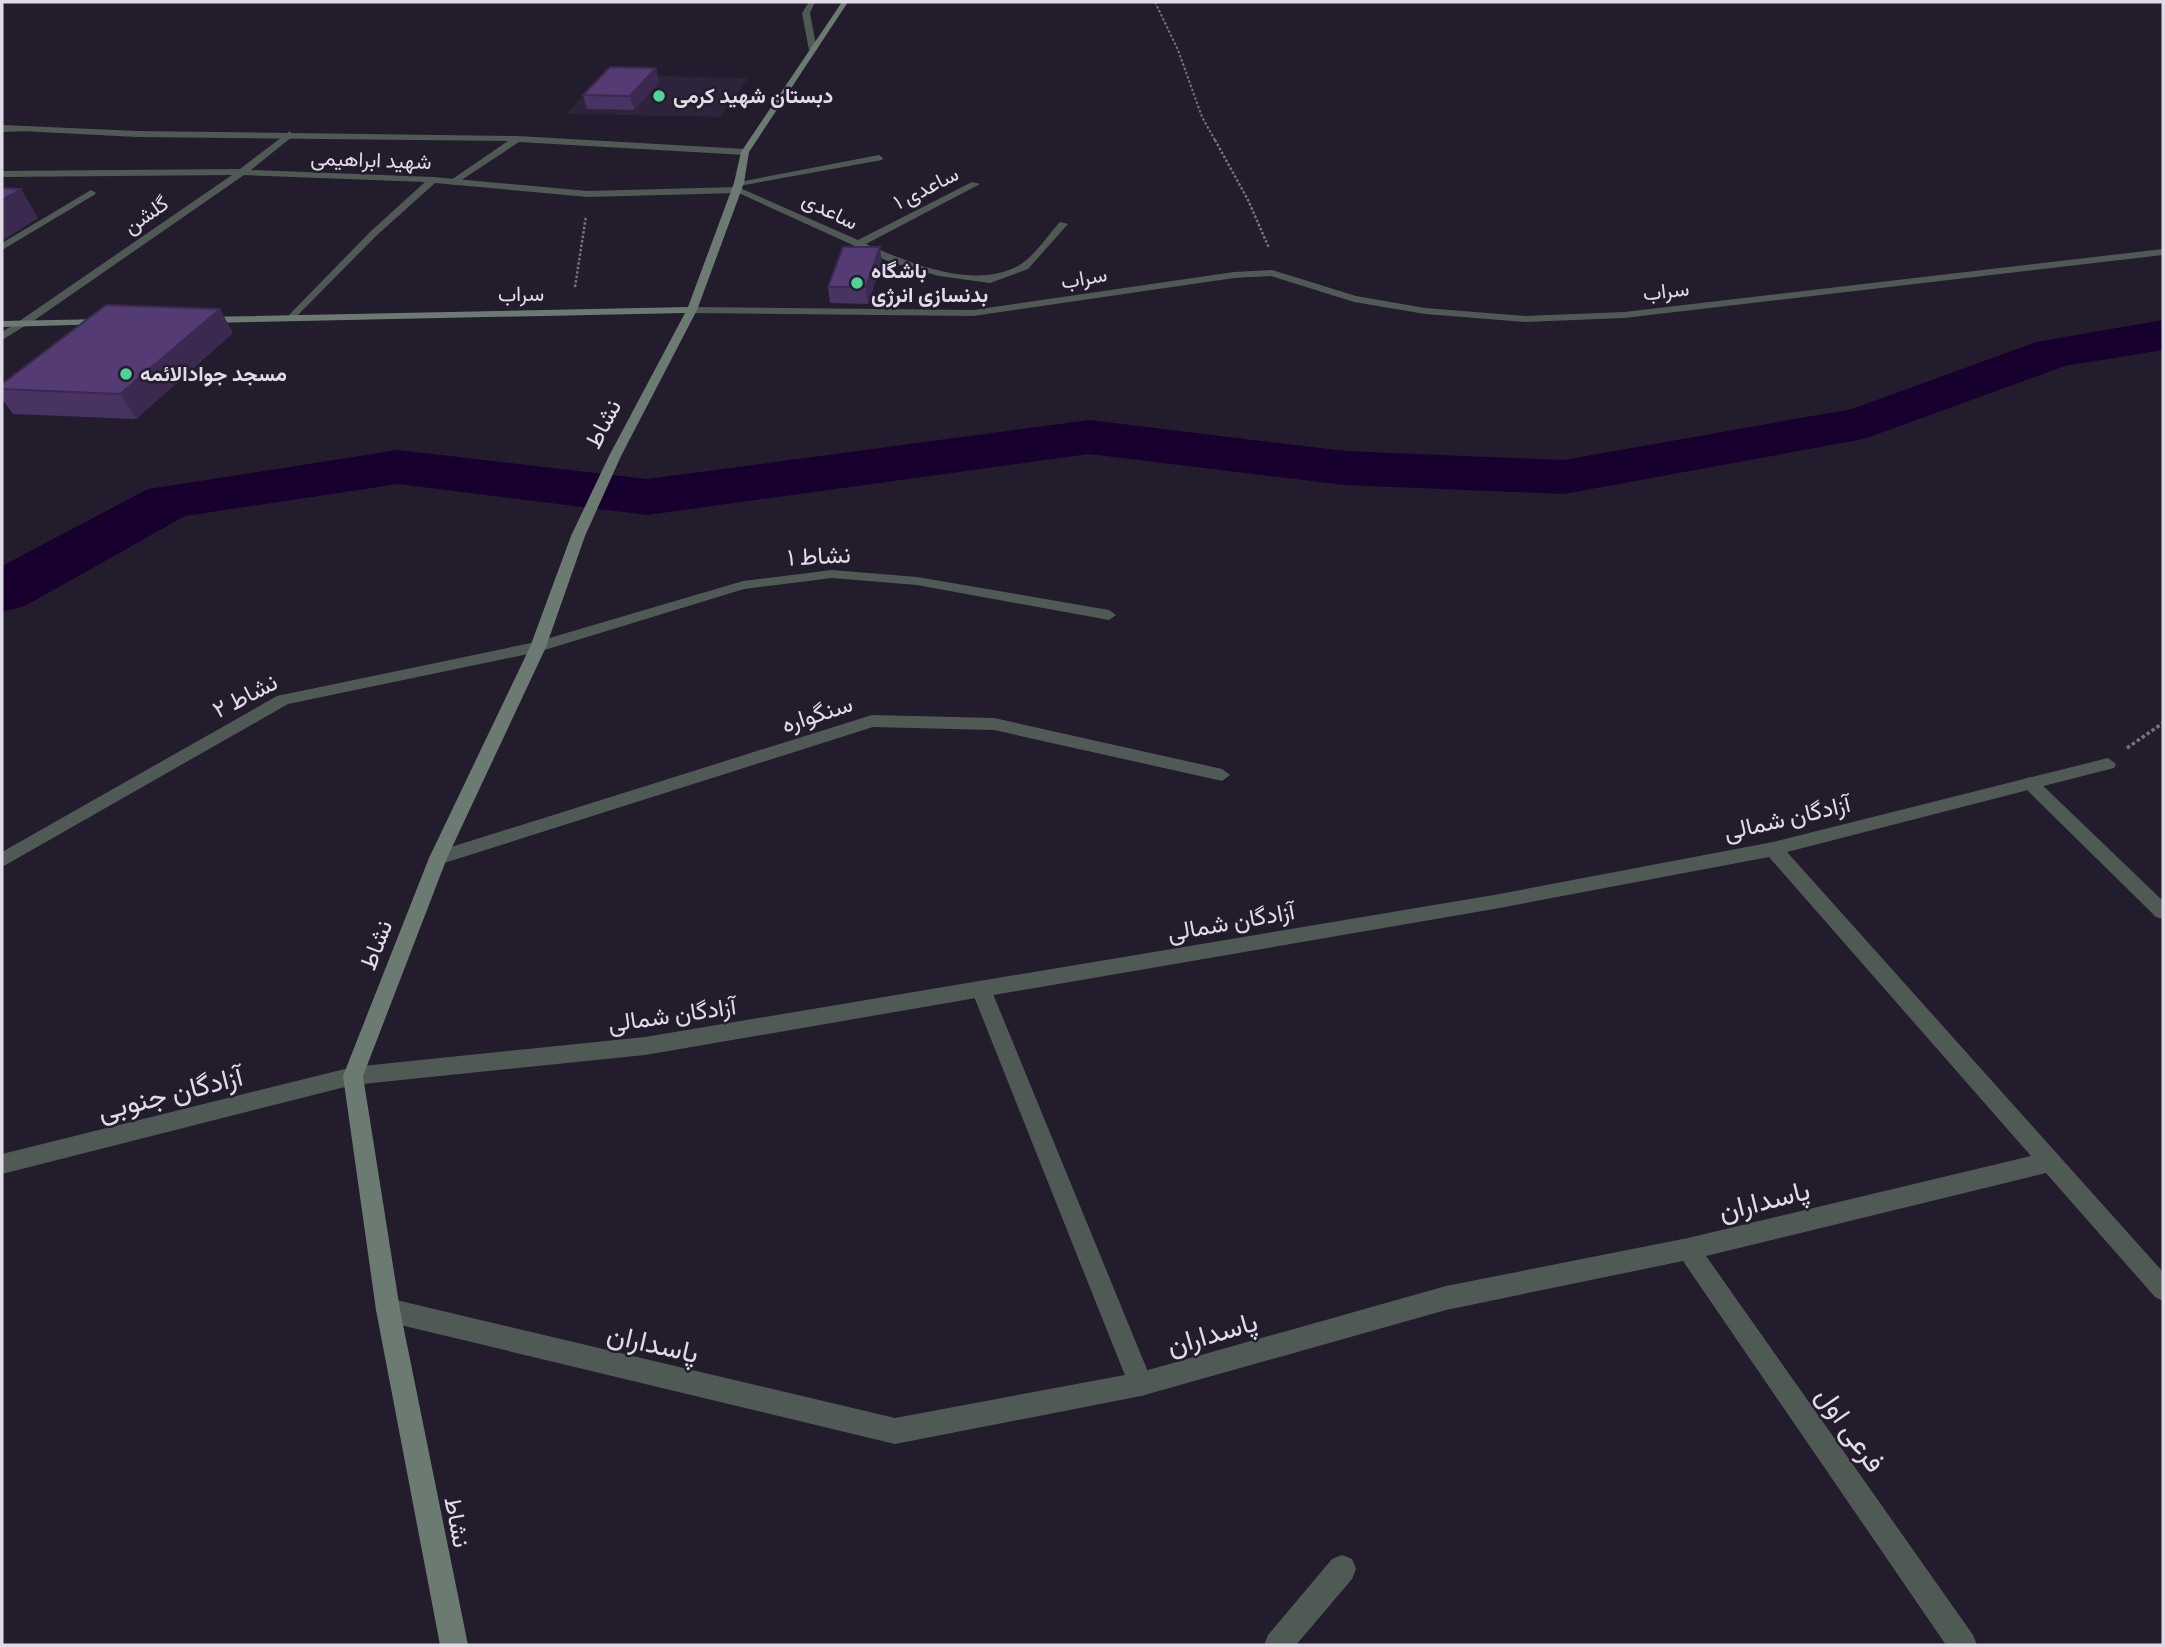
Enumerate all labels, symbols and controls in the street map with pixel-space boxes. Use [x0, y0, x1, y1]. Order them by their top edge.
place label: دبستان شهید کرمی [673, 79, 833, 111]
marker: دبستان شهید کرمی [651, 88, 667, 104]
street label: شهید ابراهیمی [310, 141, 432, 177]
street label: ساعدی ۱ [887, 157, 964, 217]
street label: ساعدی [797, 183, 864, 237]
street label: گلشن [116, 187, 175, 241]
place label: باشگاه بدنسازی انرژی [871, 254, 988, 310]
street label: سراب [1058, 257, 1109, 297]
street label: سراب [1641, 271, 1691, 309]
marker: باشگاه بدنسازی انرژی [849, 275, 865, 291]
street label: سراب [497, 277, 545, 309]
place label: مسجد جوادالائمه [140, 357, 287, 389]
marker: مسجد جوادالائمه [118, 366, 134, 382]
street label: نشاط [574, 393, 630, 455]
street label: نشاط ۱ [786, 535, 852, 575]
street label: نشاط ۲ [206, 663, 283, 727]
street label: سنگواره [776, 685, 857, 741]
street label: آزادگان شمالی [1720, 784, 1856, 849]
street label: آزادگان شمالی [1164, 892, 1300, 950]
street label: نشاط [349, 914, 401, 975]
street label: آزادگان شمالی [606, 987, 741, 1041]
street label: آزادگان جنوبی [93, 1053, 249, 1131]
street label: پاسداران [1714, 1167, 1814, 1232]
street label: پاسداران [1161, 1299, 1262, 1366]
street label: پاسداران [603, 1311, 703, 1374]
street label: فرعی اول [1806, 1377, 1897, 1481]
street label: نشاط [435, 1493, 481, 1550]

